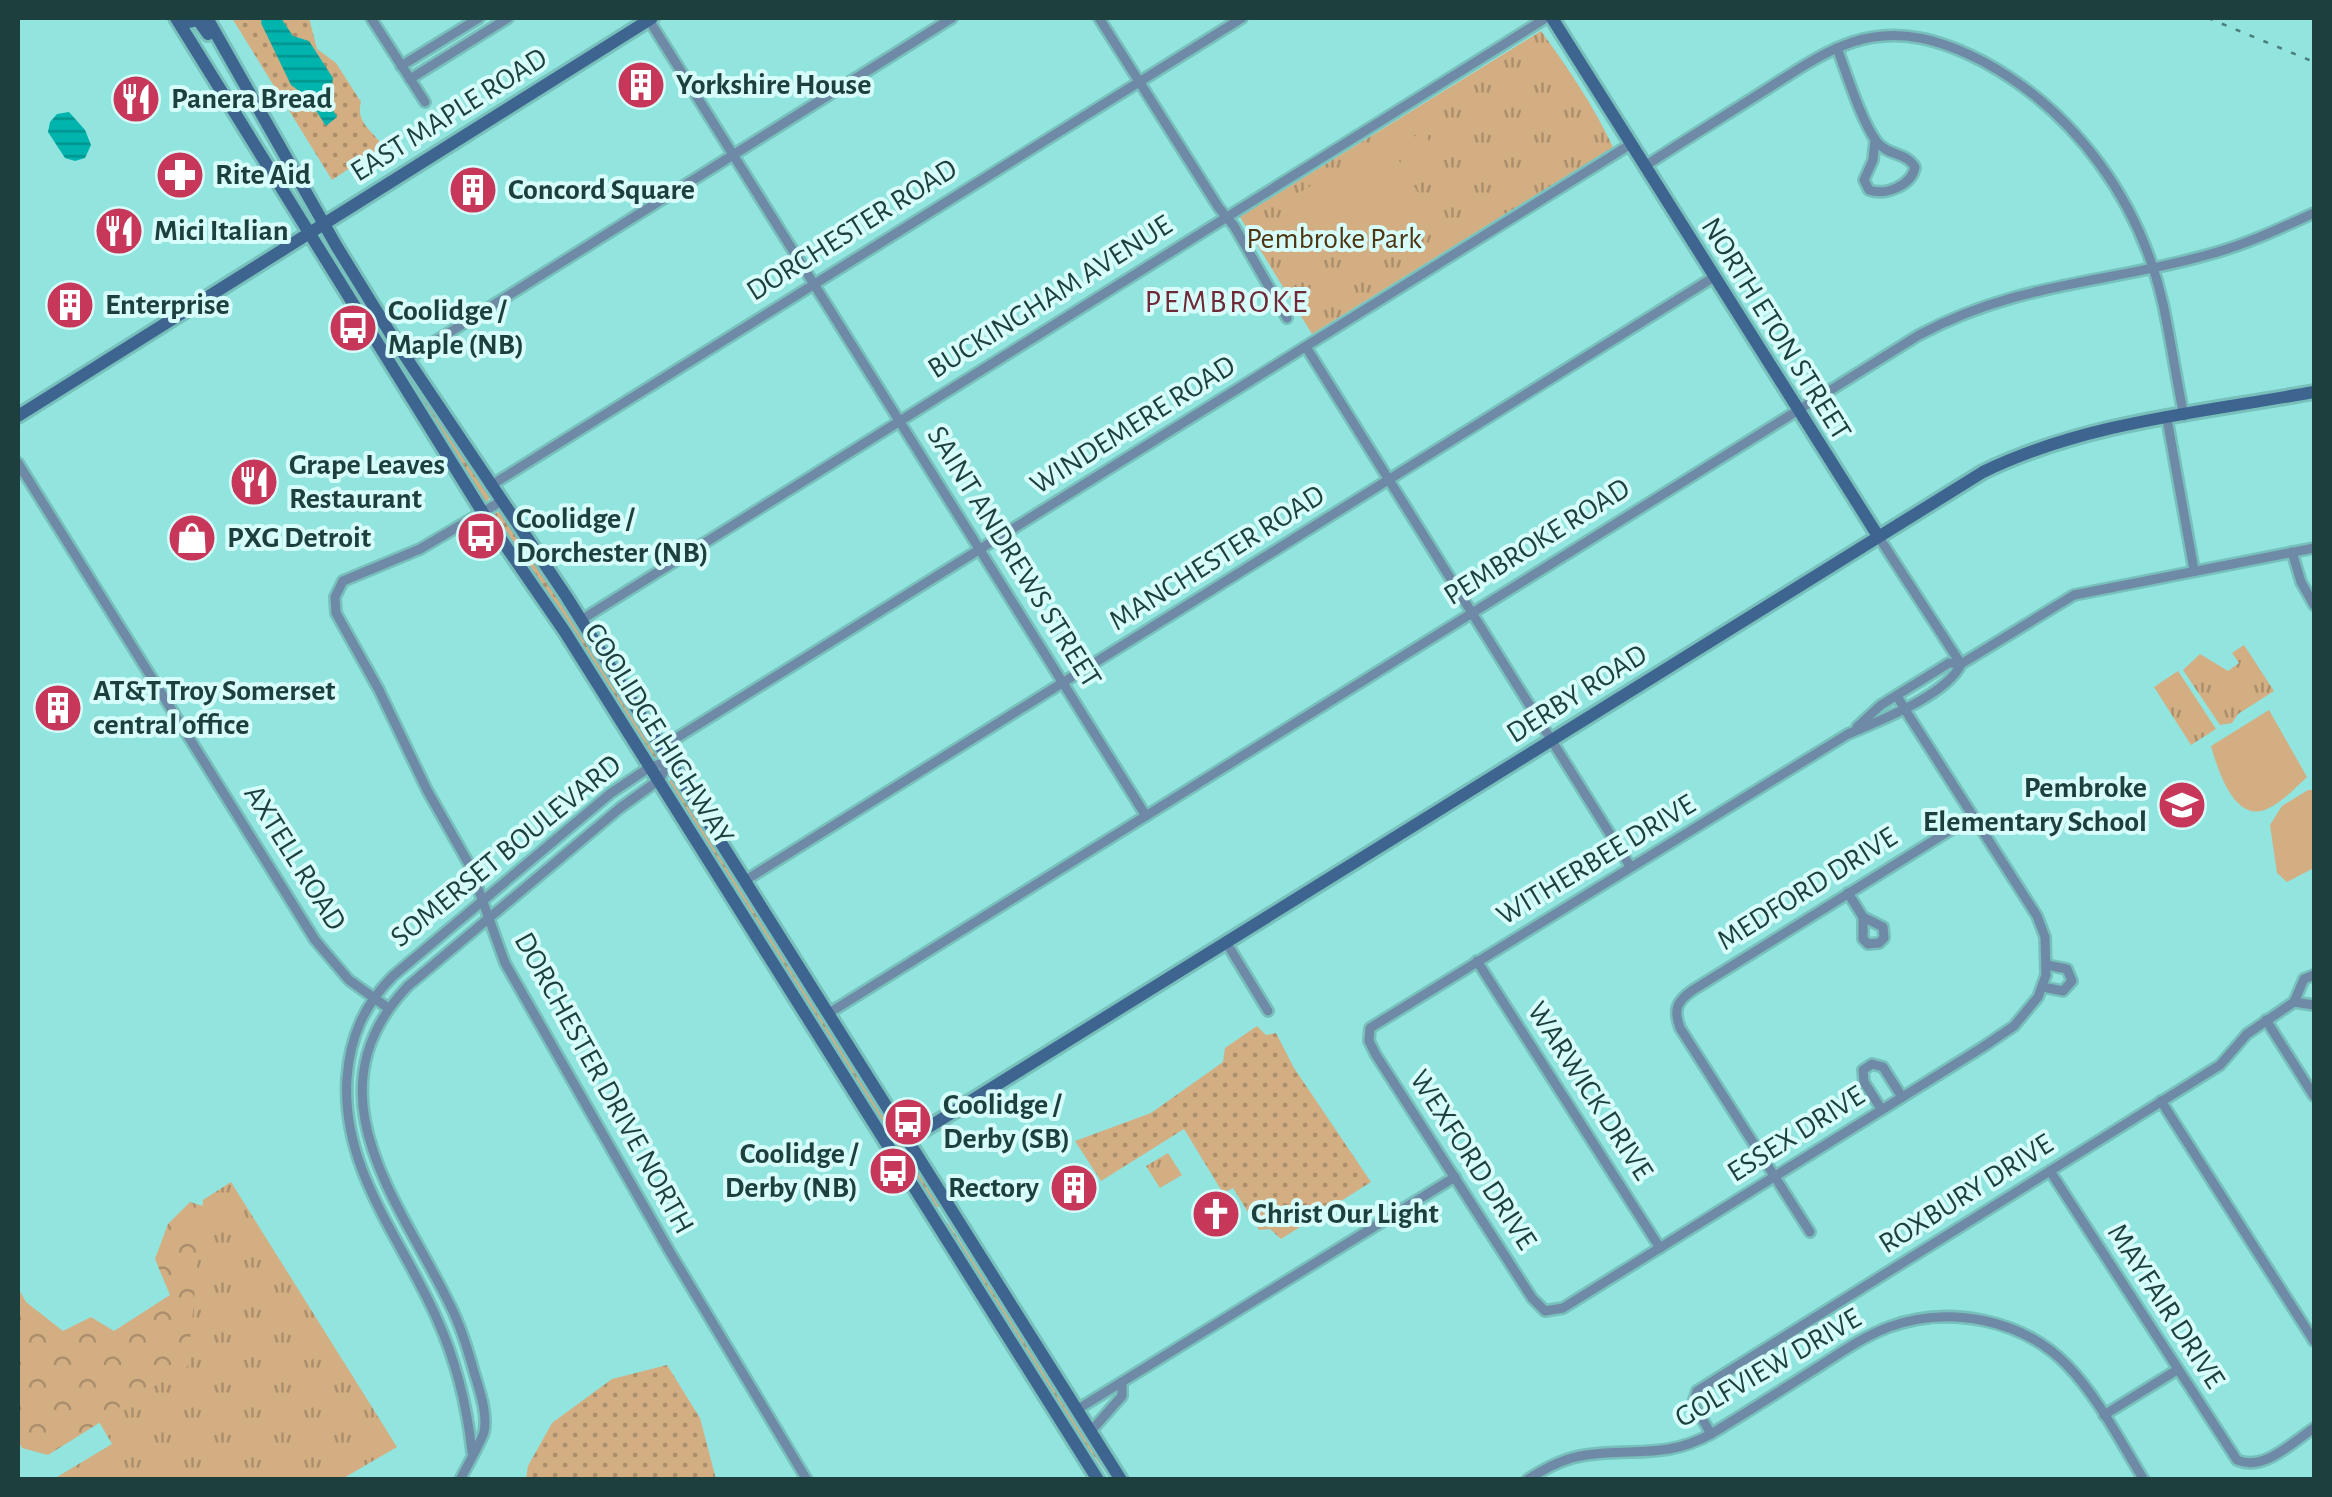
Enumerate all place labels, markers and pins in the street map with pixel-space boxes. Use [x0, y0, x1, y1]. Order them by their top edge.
building icon: Yorkshire House [615, 59, 667, 111]
place label: Yorkshire House [676, 70, 871, 100]
restaurant icon: Panera Bread [110, 73, 162, 125]
place label: Panera Bread [171, 84, 332, 114]
pharmacy icon: Rite Aid [154, 149, 206, 201]
place label: Rite Aid [215, 160, 311, 190]
building icon: Concord Square [447, 164, 499, 216]
place label: Concord Square [508, 175, 695, 205]
restaurant icon: Mici Italian [93, 205, 145, 257]
place label: Mici Italian [154, 216, 289, 246]
building icon: Enterprise [44, 279, 96, 331]
place label: Enterprise [105, 290, 230, 320]
place label: Coolidge / Maple (NB) [388, 296, 524, 360]
bus stop icon: Coolidge / Maple (NB) [327, 302, 379, 354]
place label: Grape Leaves Restaurant [289, 450, 445, 514]
restaurant icon: Grape Leaves Restaurant [228, 456, 280, 508]
place label: Coolidge / Dorchester (NB) [516, 504, 709, 568]
bus stop icon: Coolidge / Dorchester (NB) [455, 510, 507, 562]
shop icon: PXG Detroit [166, 512, 218, 564]
place label: PXG Detroit [227, 523, 371, 553]
place label: AT&T Troy Somerset central office [93, 676, 335, 740]
building icon: AT&T Troy Somerset central office [32, 682, 84, 734]
place label: Pembroke Elementary School [1923, 773, 2147, 837]
school or university icon: Pembroke Elementary School [2156, 779, 2208, 831]
place label: Coolidge / Derby (SB) [943, 1090, 1070, 1154]
bus stop icon: Coolidge / Derby (SB) [882, 1096, 934, 1148]
place label: Coolidge / Derby (NB) [725, 1139, 859, 1203]
bus stop icon: Coolidge / Derby (NB) [867, 1145, 919, 1197]
building icon: Rectory [1048, 1162, 1100, 1214]
place label: Rectory [948, 1173, 1040, 1203]
church icon: Christ Our Light [1190, 1188, 1242, 1240]
place label: Christ Our Light [1251, 1199, 1439, 1229]

